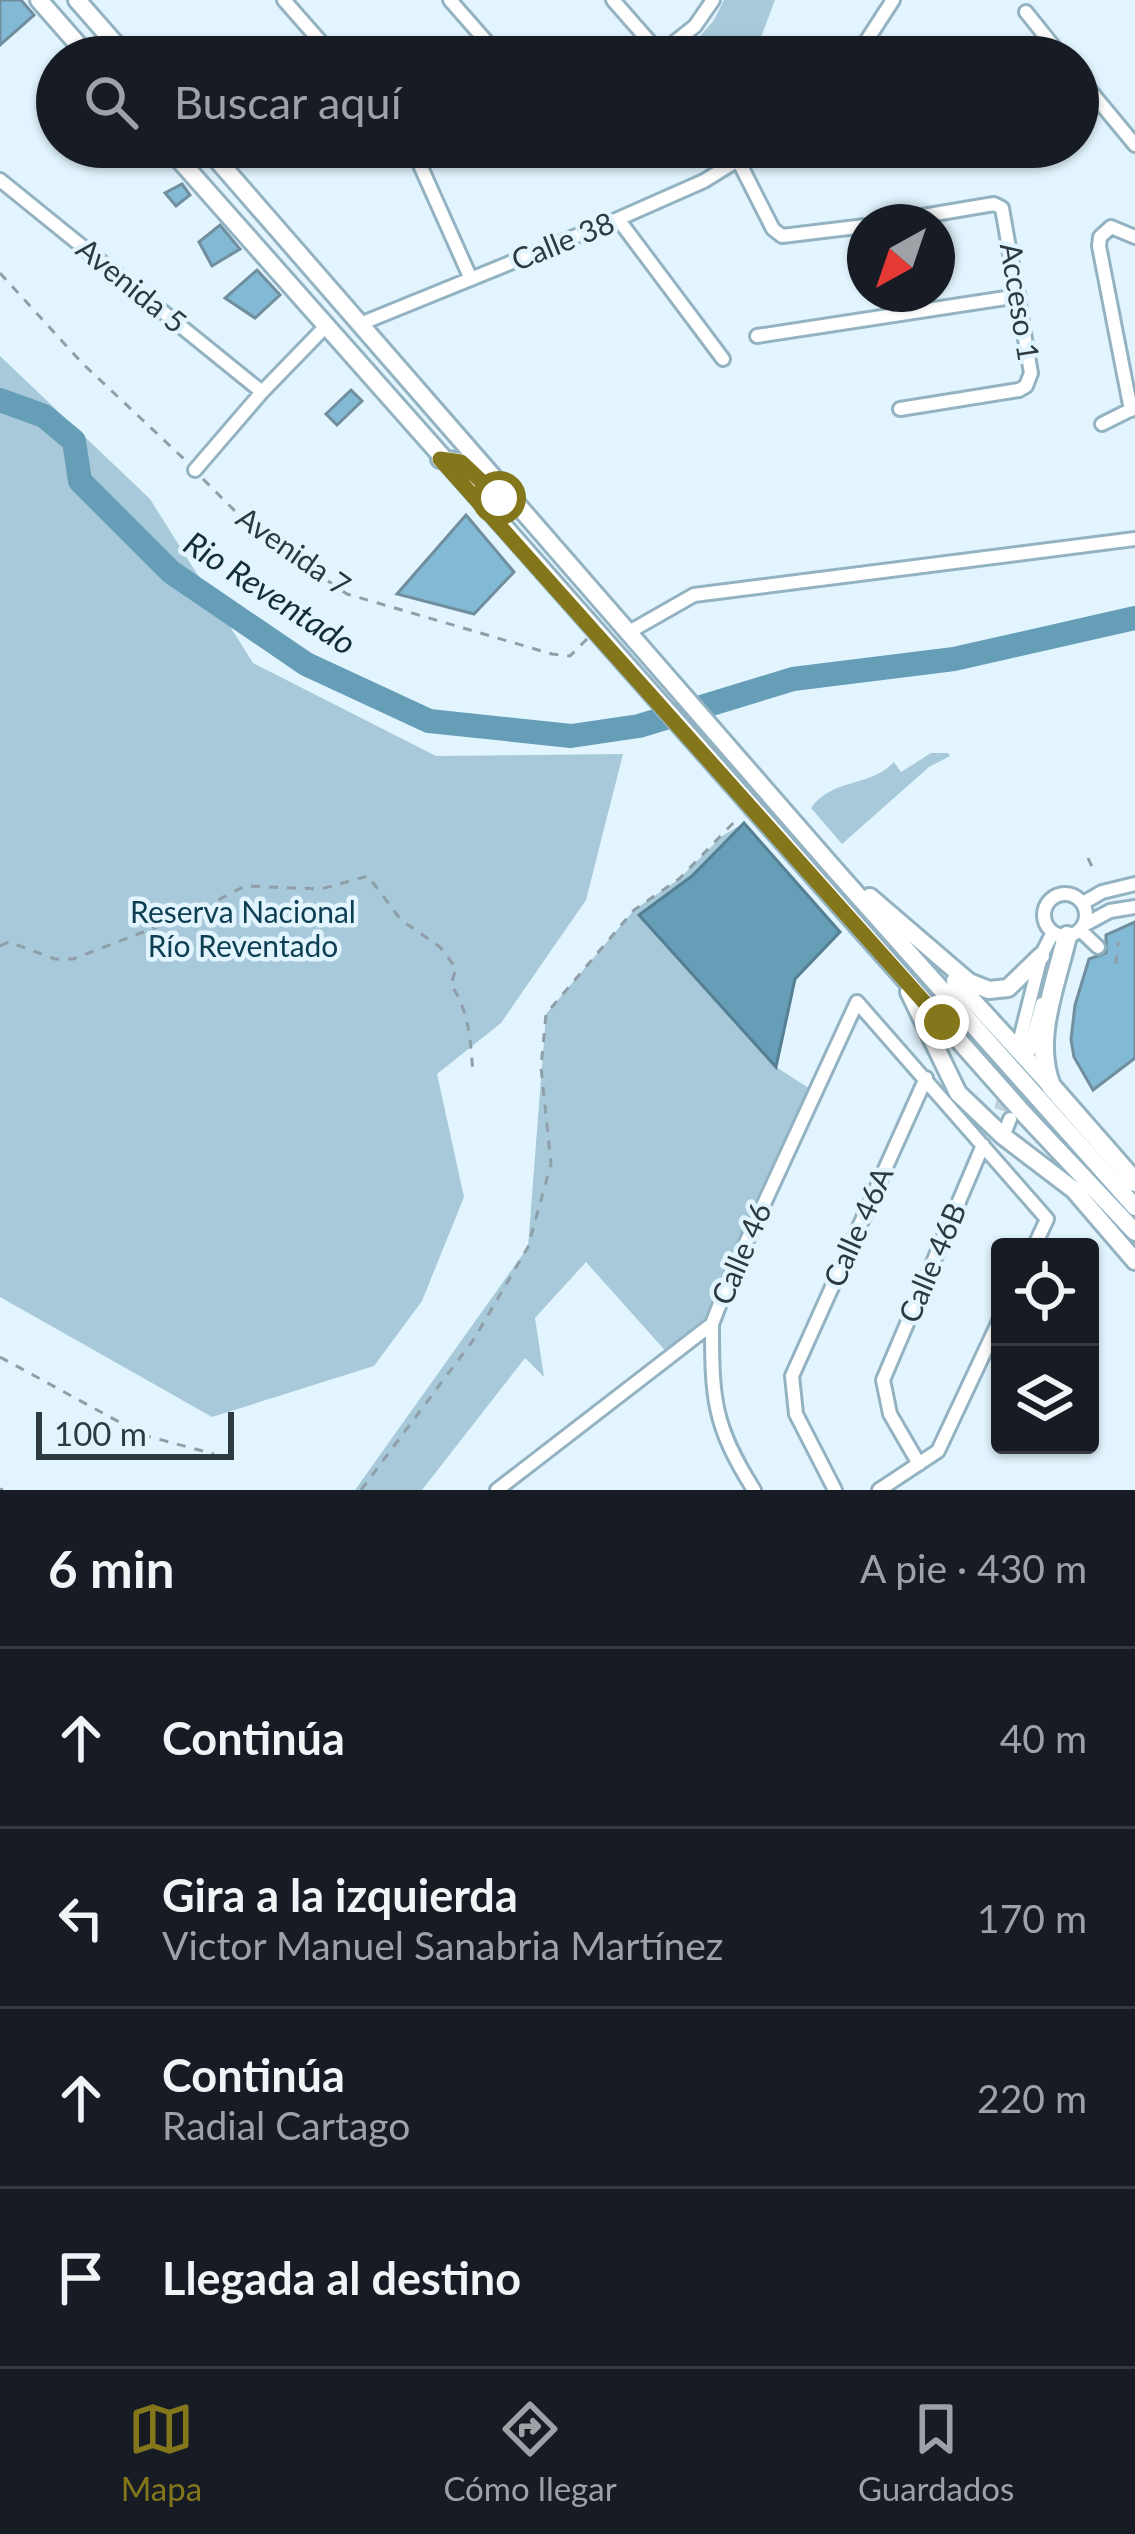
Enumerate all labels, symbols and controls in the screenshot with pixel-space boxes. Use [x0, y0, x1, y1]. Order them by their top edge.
search box [36, 36, 1099, 168]
icon: search [78, 69, 144, 135]
text: Buscar aquí [174, 75, 401, 129]
street label: Calle 38 [506, 203, 619, 277]
north arrow [847, 204, 955, 312]
street label: Avenida 5 [70, 229, 194, 340]
street label: Acceso 1 [994, 240, 1048, 363]
route start [472, 471, 526, 525]
street label: Avenida 7 [230, 498, 358, 603]
water label: Rio Reventado [177, 522, 364, 662]
park label: Reserva Nacional Río Reventado [130, 893, 356, 963]
route end [915, 995, 969, 1049]
street label: Calle 46A [815, 1160, 900, 1292]
street label: Calle 46 [703, 1197, 778, 1310]
street label: Calle 46B [890, 1197, 973, 1328]
map controls [991, 1238, 1099, 1454]
button: locate [991, 1238, 1099, 1346]
button: layers [991, 1346, 1099, 1454]
scale bar [36, 1406, 234, 1459]
text: 100 m [54, 1413, 147, 1453]
text: 6 min [48, 1538, 174, 1599]
text: A pie · 430 m [860, 1545, 1087, 1591]
icon: ahead [48, 1705, 114, 1771]
text: Continúa [162, 1711, 345, 1765]
text: 40 m [1000, 1715, 1087, 1761]
text: Gira a la izquierda [162, 1868, 518, 1922]
icon: left [48, 1885, 114, 1951]
text: 170 m [977, 1895, 1087, 1941]
text: Victor Manuel Sanabria Martínez [162, 1922, 723, 1968]
text: Continúa [162, 2048, 345, 2102]
icon: ahead [48, 2065, 114, 2131]
text: 220 m [977, 2075, 1087, 2121]
text: Radial Cartago [162, 2102, 410, 2148]
icon: arrive [48, 2245, 114, 2311]
text: Llegada al destino [162, 2251, 521, 2305]
tab: Mapa [121, 2396, 202, 2508]
tab: Cómo llegar [443, 2396, 617, 2508]
tab: Guardados [858, 2396, 1014, 2508]

